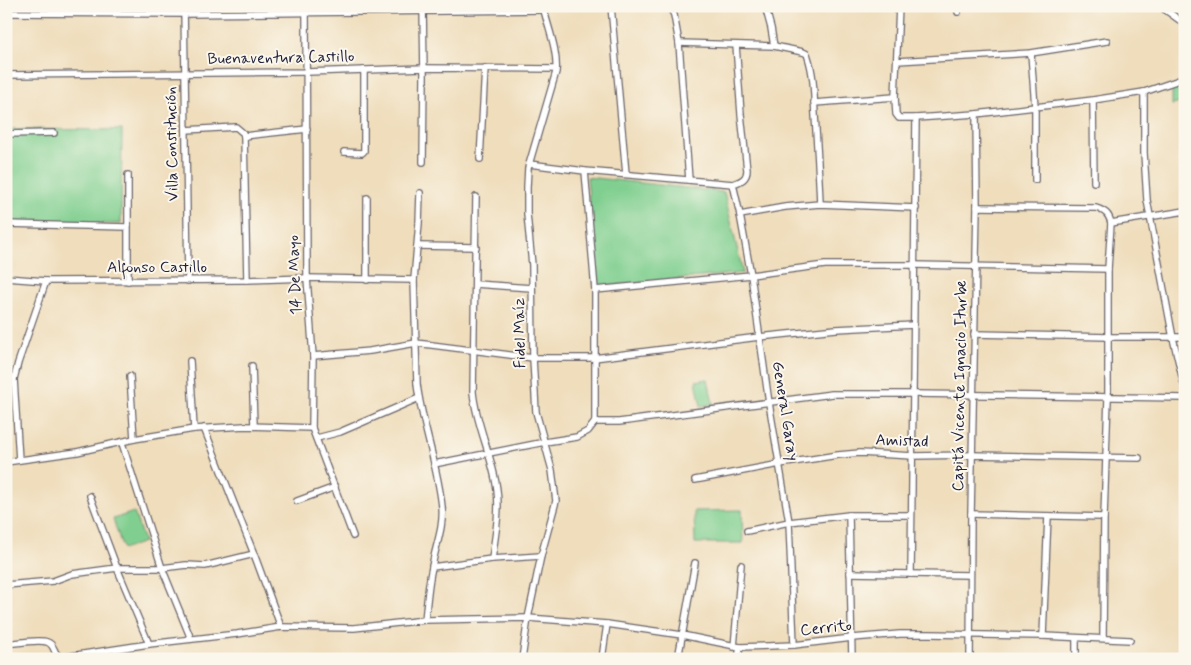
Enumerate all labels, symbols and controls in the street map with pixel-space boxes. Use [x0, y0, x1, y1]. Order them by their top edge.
street label: Buenaventura Castillo [207, 46, 355, 70]
street label: Villa Constitución [160, 86, 184, 202]
street label: 14 De Mayo [283, 235, 307, 315]
street label: Alfonso Castillo [107, 257, 207, 280]
street label: Capitá Vicente Ignacio Iturbe [948, 280, 972, 492]
street label: Fidel Maíz [509, 297, 531, 369]
street label: General Garay [767, 360, 803, 462]
street label: Amistad [875, 430, 929, 452]
street label: Cerrito [799, 615, 853, 641]

